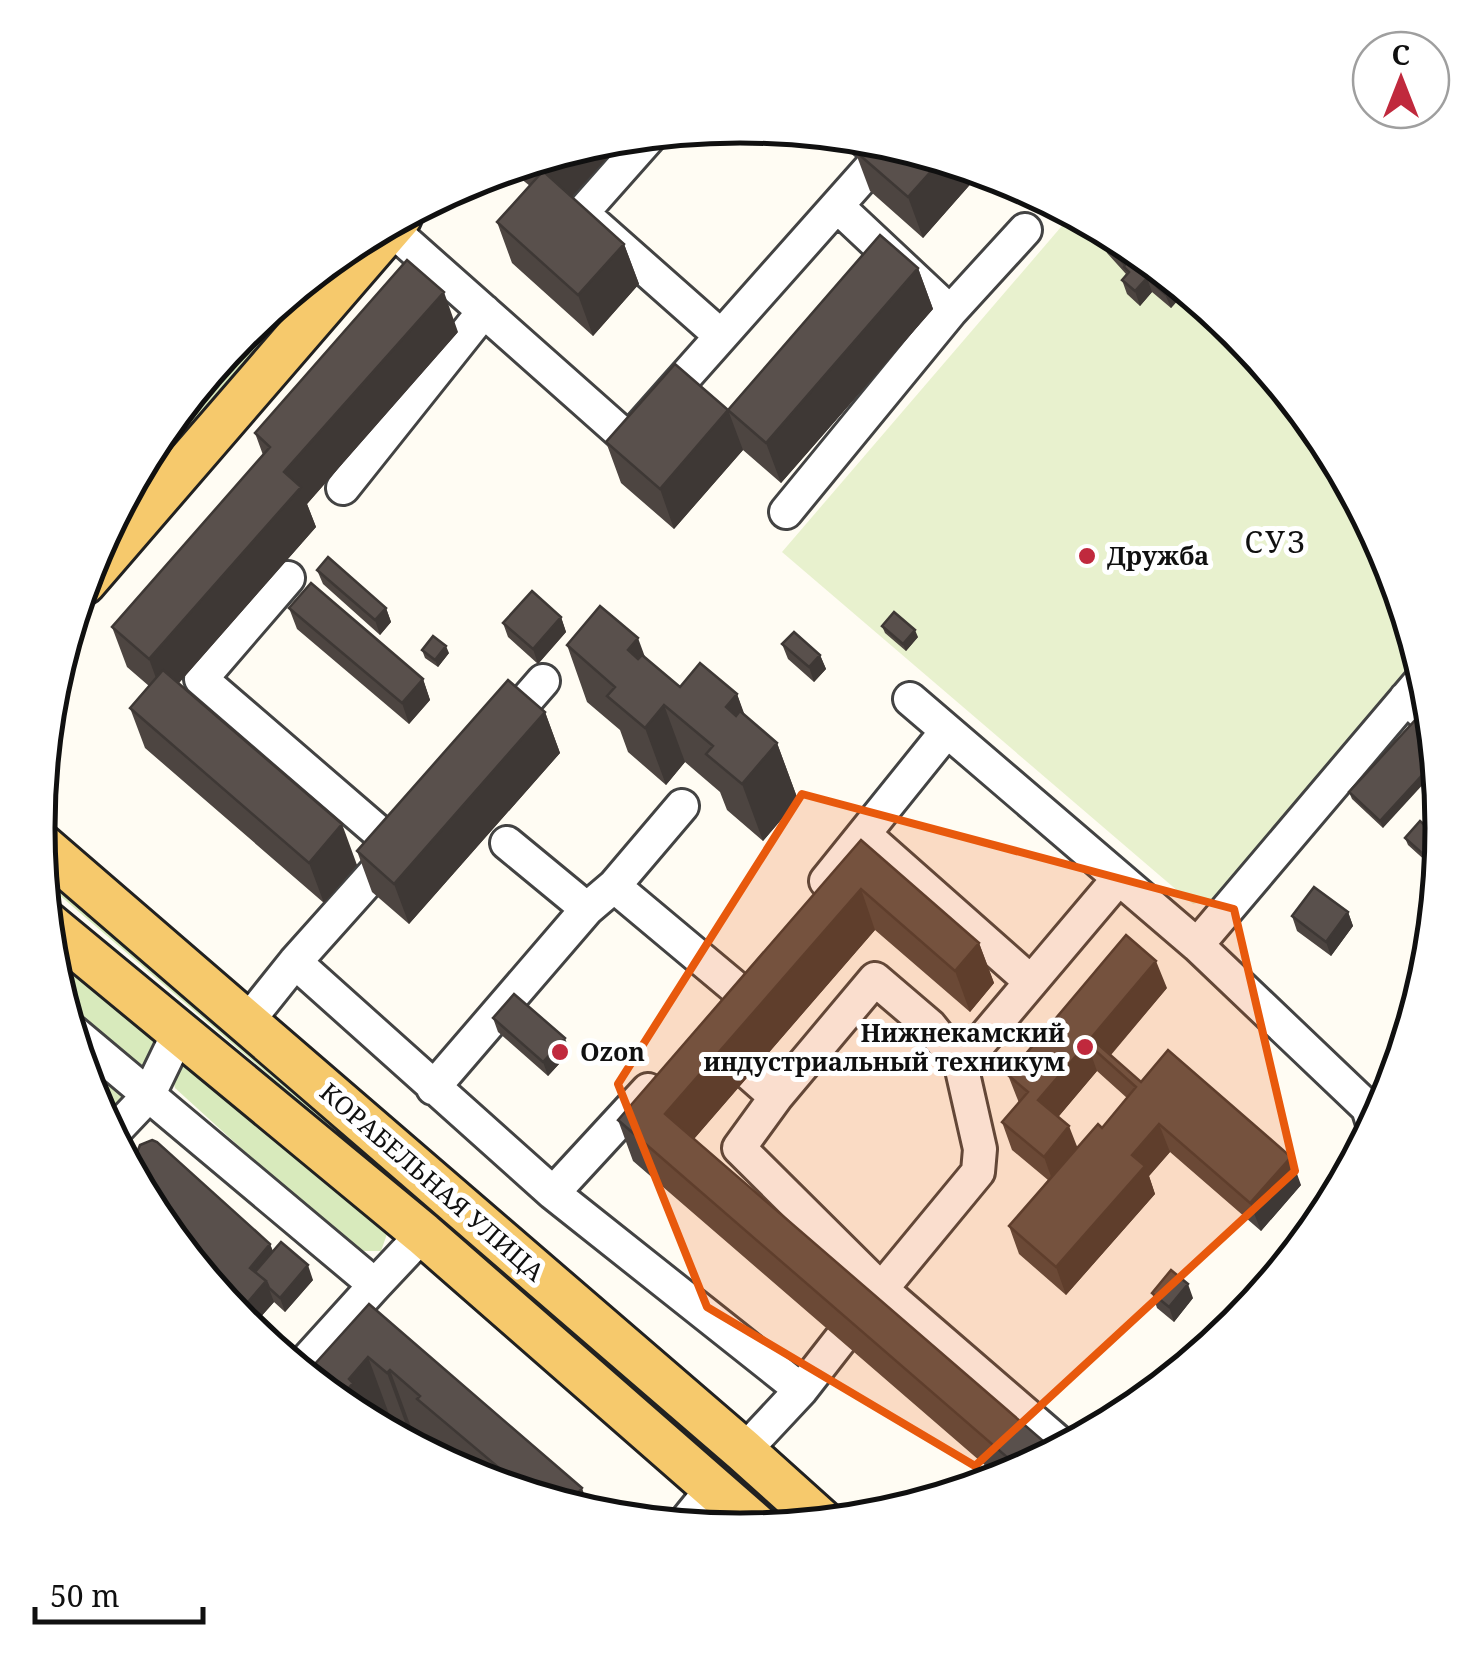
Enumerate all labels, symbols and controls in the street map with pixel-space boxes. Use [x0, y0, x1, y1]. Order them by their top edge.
north arrow [1351, 30, 1451, 130]
text: С [1392, 35, 1410, 73]
district label: СУЗ [1244, 521, 1308, 562]
place label: Дружба [1107, 538, 1209, 572]
marker: Дружба [1076, 545, 1098, 567]
place label: Нижнекамский индустриальный техникум [703, 1015, 1065, 1078]
place label: Ozon [580, 1034, 645, 1068]
marker: Нижнекамский индустриальный техникум [1074, 1036, 1096, 1058]
marker: Ozon [549, 1041, 571, 1063]
street label: КОРАБЕЛЬНАЯ УЛИЦА [313, 1074, 552, 1288]
scale bar [35, 1562, 202, 1624]
text: 50 m [50, 1575, 120, 1616]

